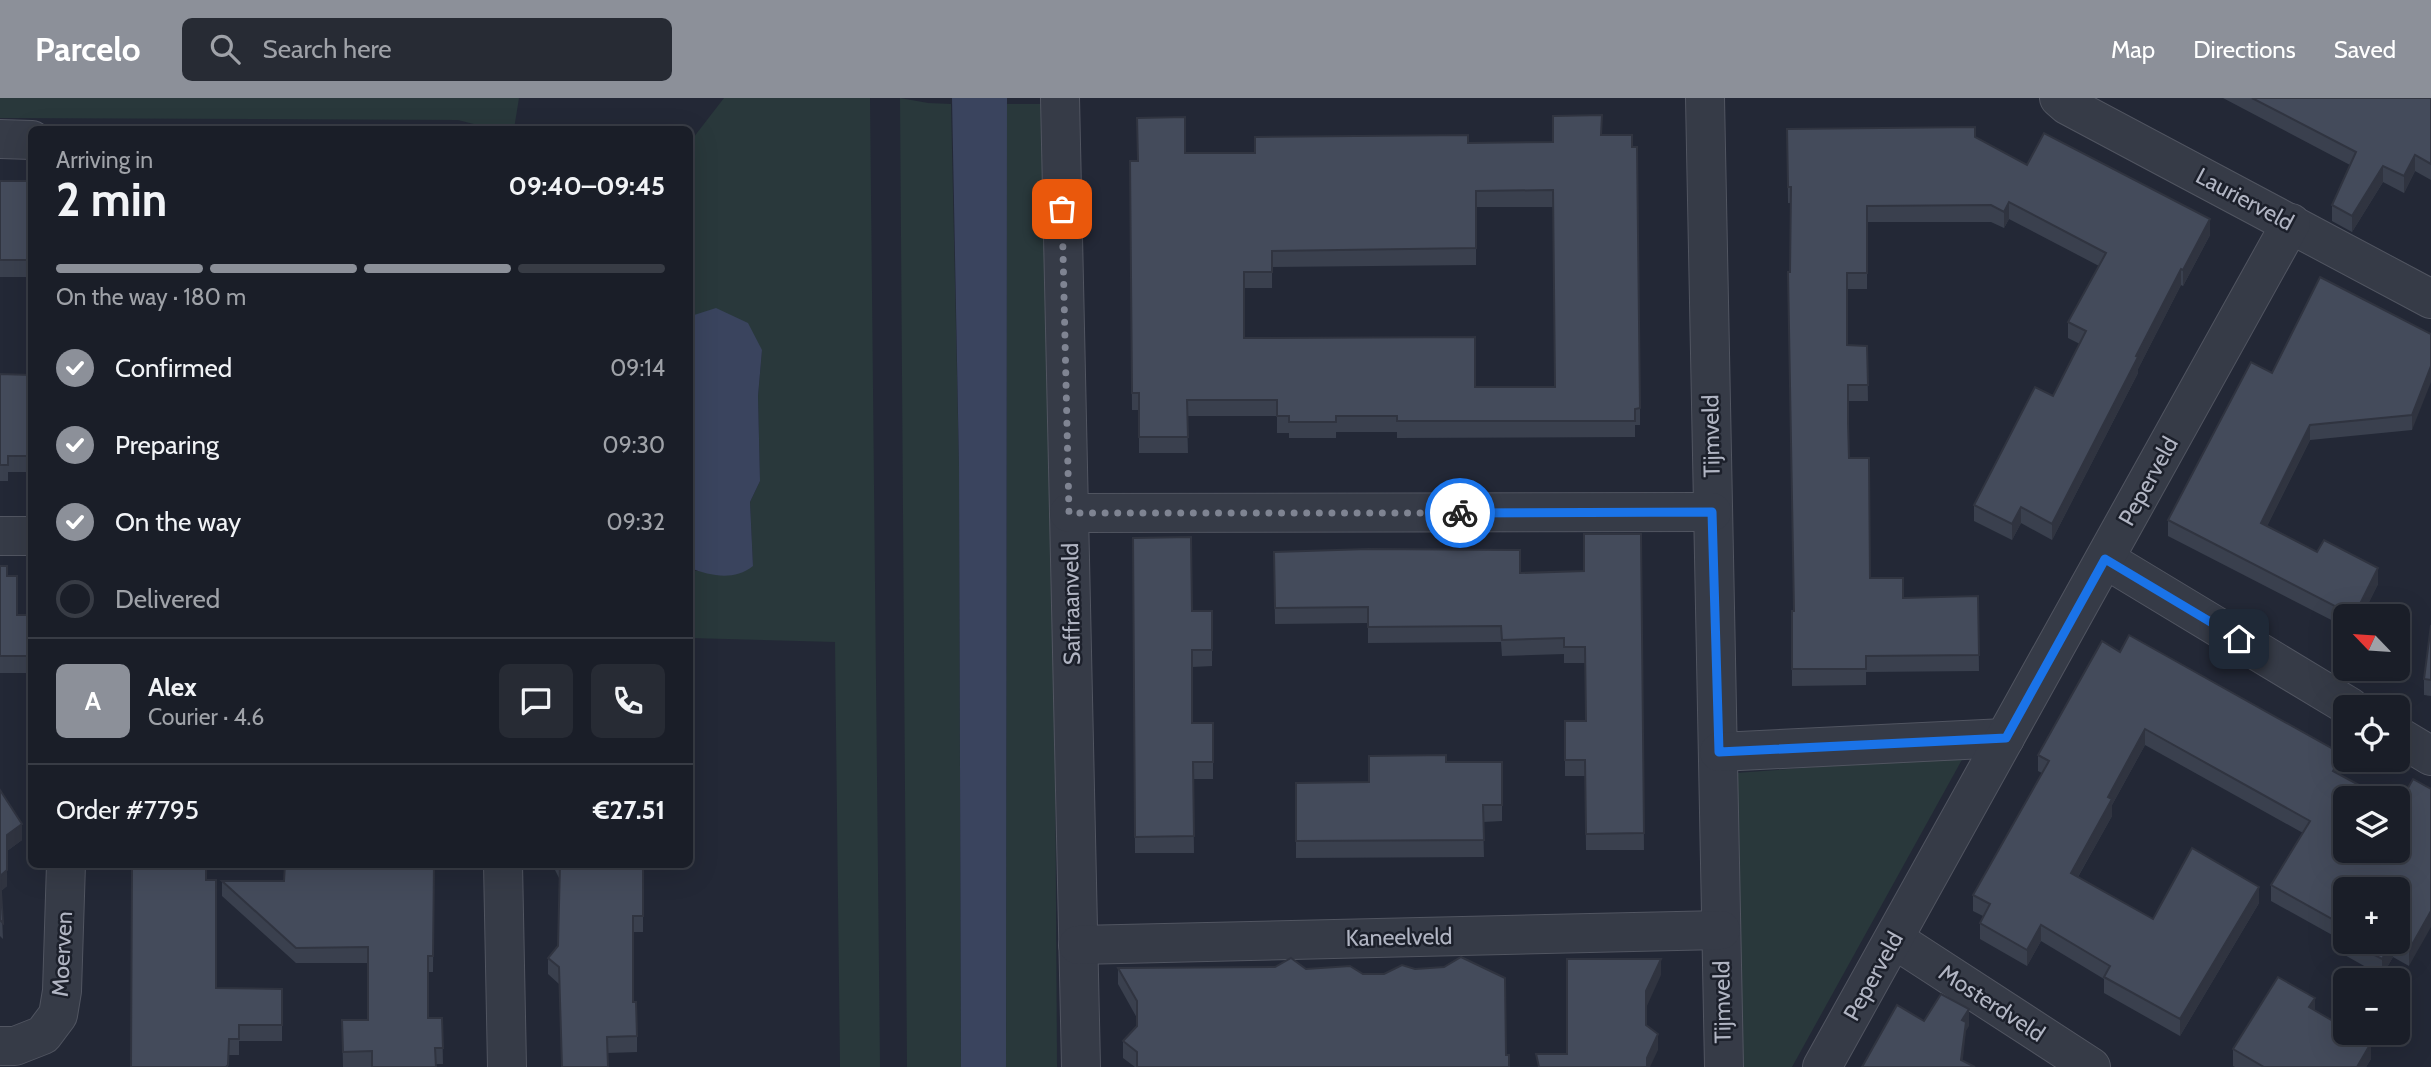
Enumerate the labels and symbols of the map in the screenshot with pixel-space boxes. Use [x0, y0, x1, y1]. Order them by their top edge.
street label: Laurierveld [2191, 162, 2299, 236]
pin [1032, 179, 1092, 239]
street label: Tijmveld [1696, 394, 1726, 478]
street label: Peperveld [2112, 432, 2184, 530]
courier [1425, 478, 1495, 548]
street label: Saffraanveld [1056, 543, 1086, 665]
north arrow [2333, 604, 2410, 681]
pin [2209, 609, 2269, 669]
street label: Moerven [46, 910, 78, 998]
street label: Kaneelveld [1345, 922, 1453, 952]
street label: Peperveld [1837, 927, 1909, 1025]
street label: Mosterdveld [1934, 958, 2050, 1048]
street label: Tijmveld [1707, 960, 1737, 1044]

